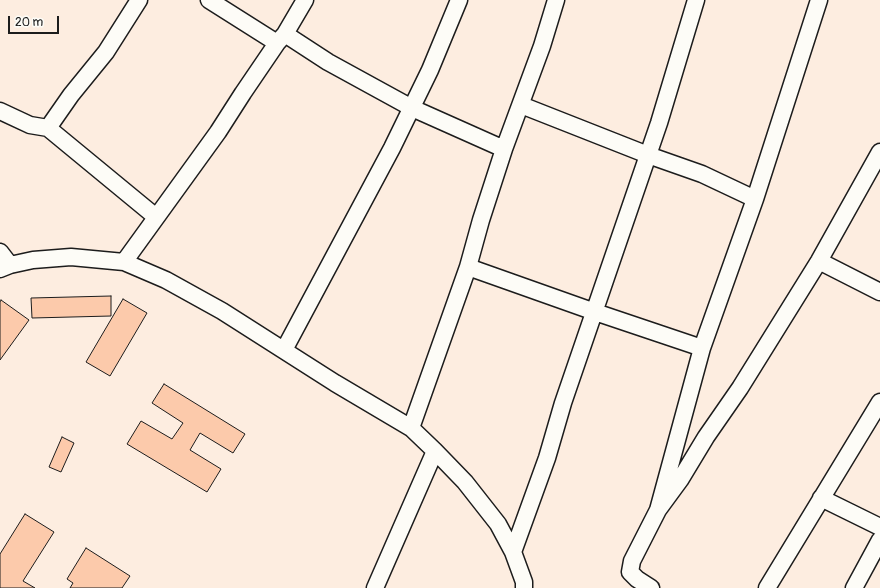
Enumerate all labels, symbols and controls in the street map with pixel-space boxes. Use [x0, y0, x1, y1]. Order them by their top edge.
scale bar [10, 8, 61, 34]
text: 20 m [15, 15, 43, 30]

